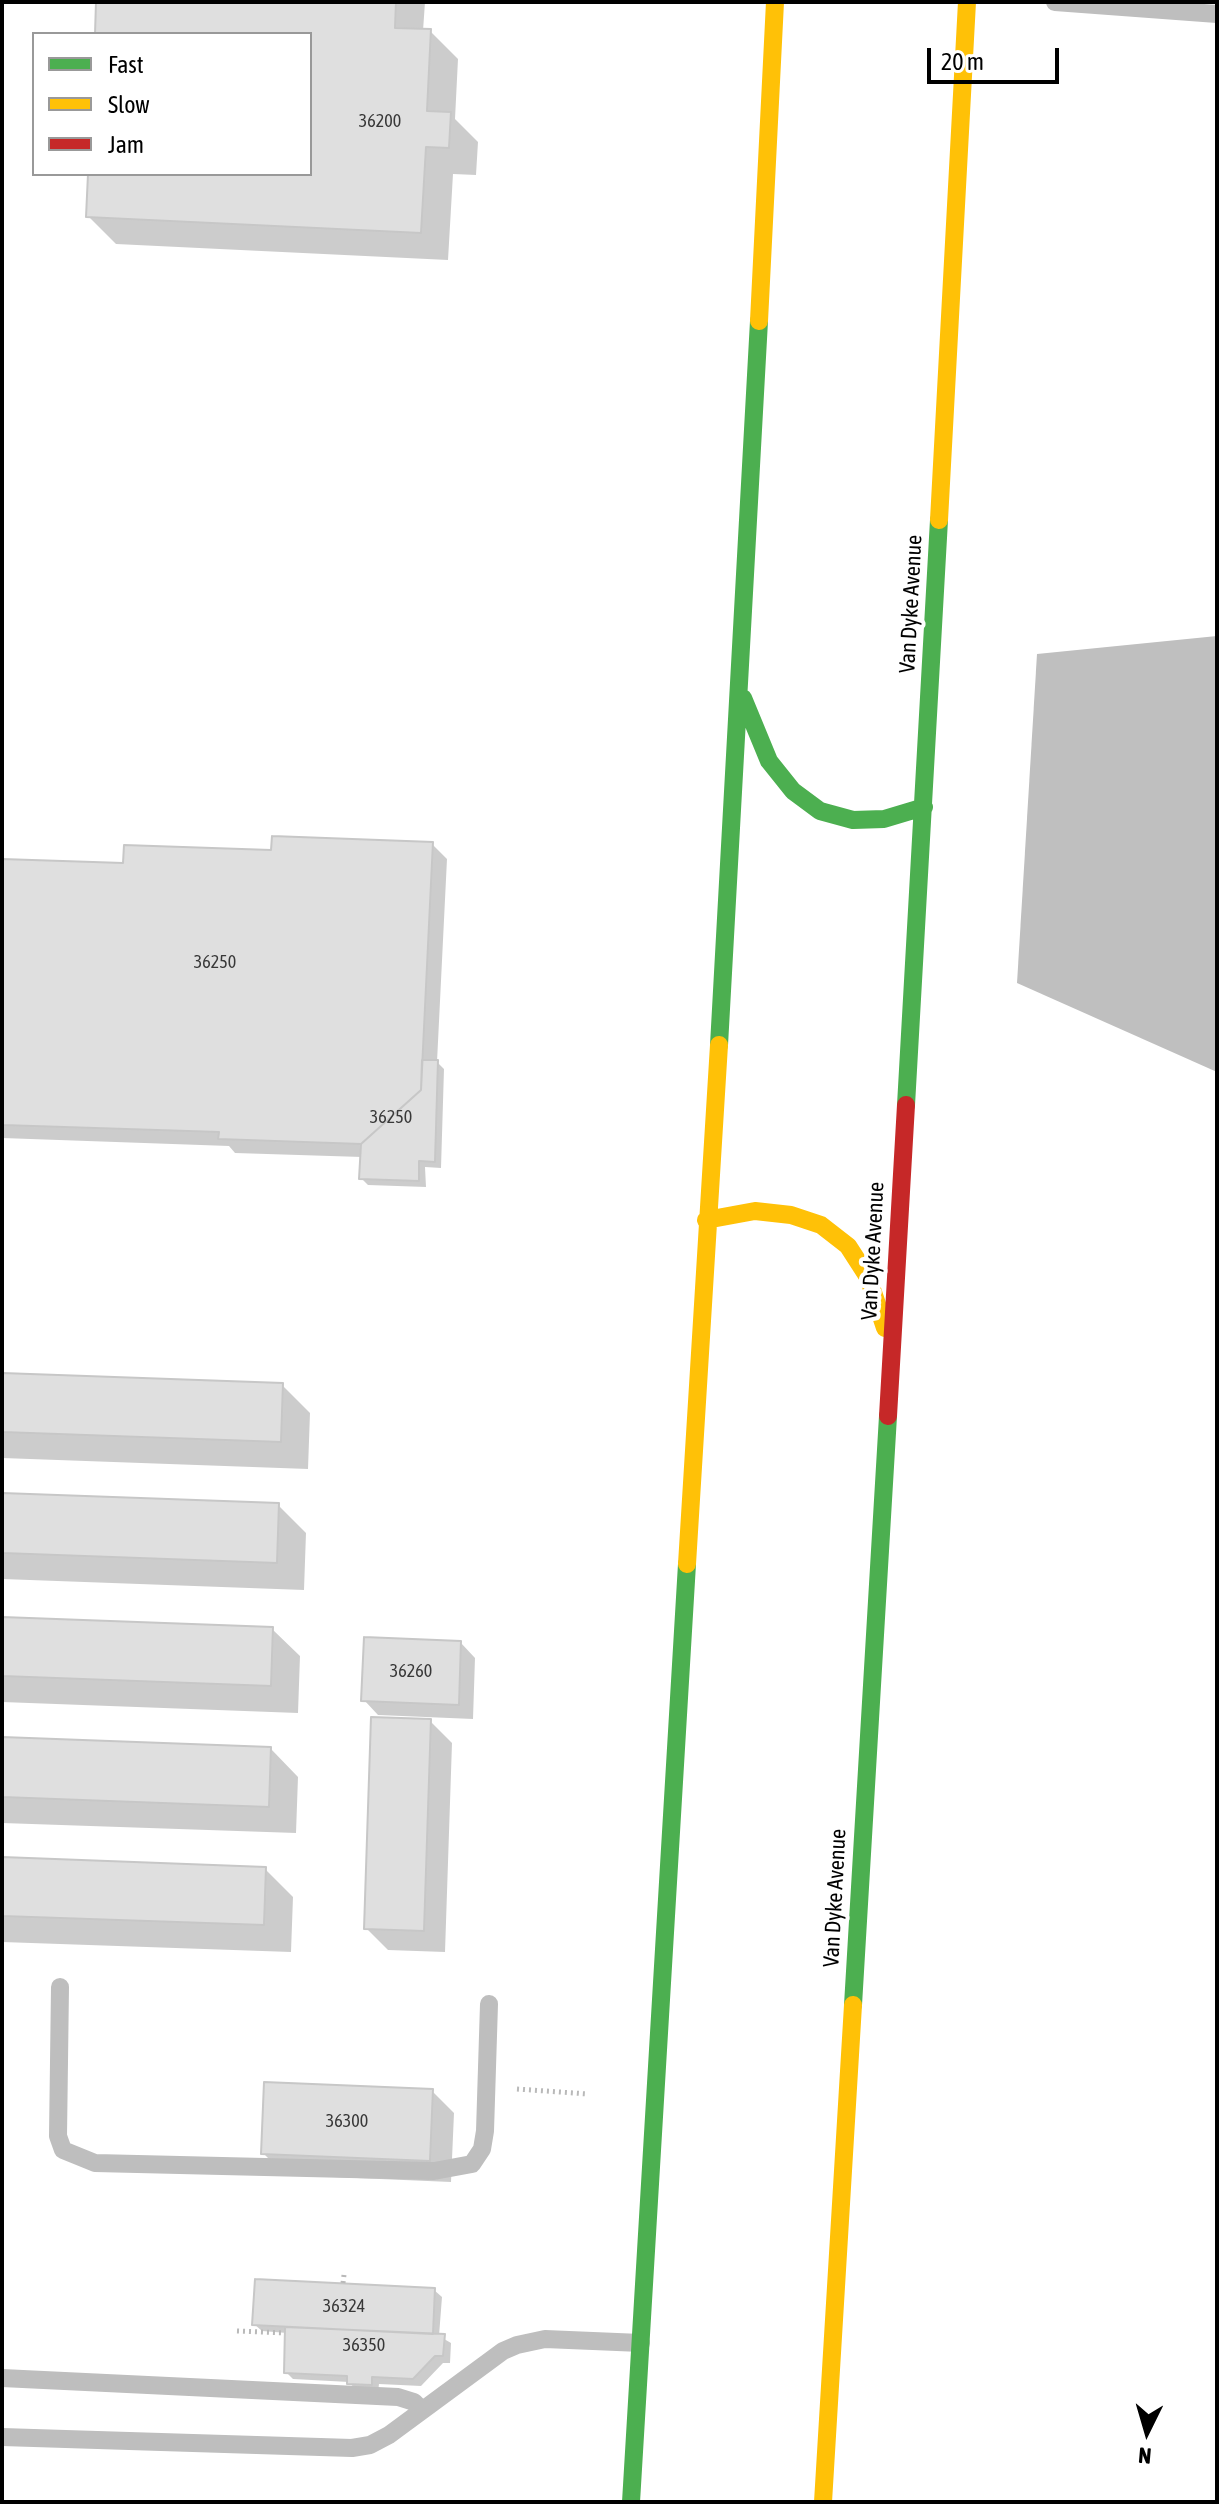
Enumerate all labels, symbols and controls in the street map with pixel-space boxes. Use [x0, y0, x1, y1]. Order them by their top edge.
legend [32, 32, 312, 176]
scale bar [931, 32, 1063, 82]
text: 20 m [941, 48, 984, 75]
text: Fast [108, 51, 144, 78]
text: Slow [108, 91, 150, 118]
house number: 36200 [359, 110, 401, 132]
text: Jam [108, 131, 144, 158]
street label: Van Dyke Avenue [894, 534, 928, 674]
house number: 36250 [194, 951, 236, 973]
house number: 36250 [370, 1106, 412, 1128]
street label: Van Dyke Avenue [856, 1181, 890, 1321]
house number: 36260 [390, 1660, 432, 1682]
street label: Van Dyke Avenue [818, 1828, 852, 1968]
house number: 36300 [326, 2110, 368, 2132]
house number: 36324 [323, 2295, 365, 2317]
house number: 36350 [343, 2334, 385, 2356]
north arrow [1107, 2392, 1187, 2472]
text: N [1137, 2442, 1153, 2469]

